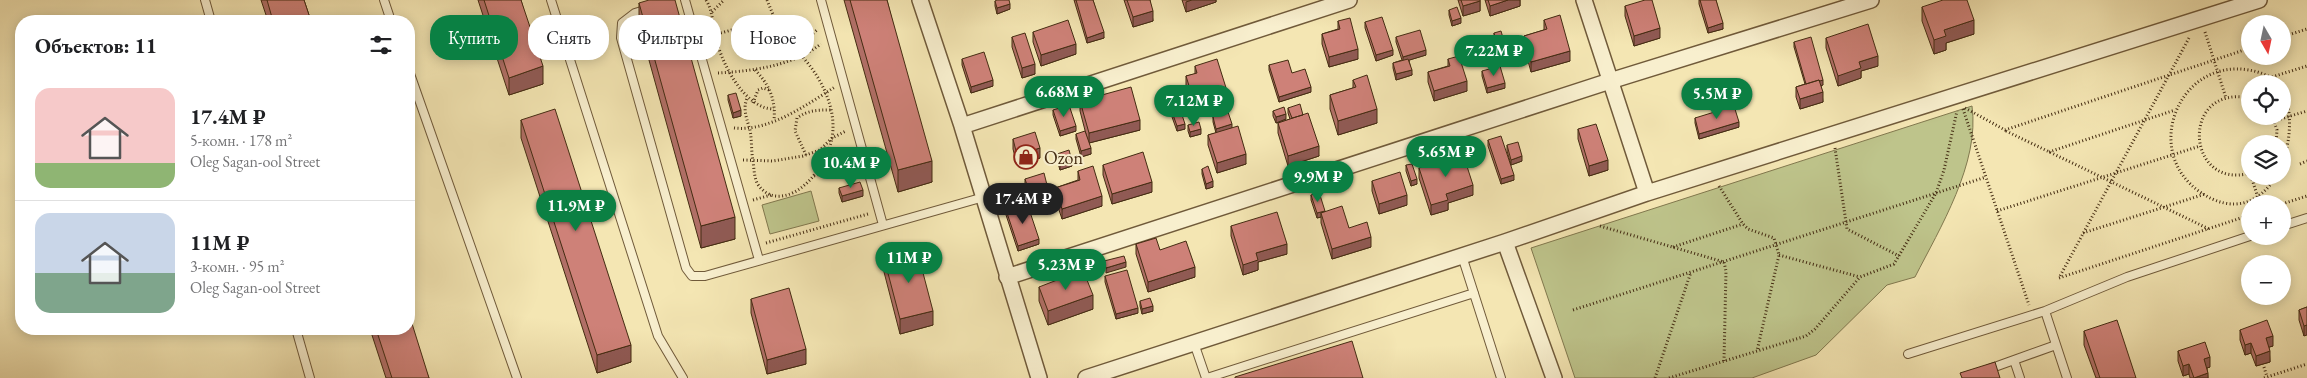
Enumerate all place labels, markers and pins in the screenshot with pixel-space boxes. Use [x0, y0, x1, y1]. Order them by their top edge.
pin: 7.22M ₽ [1448, 34, 1540, 77]
pin: 6.68M ₽ [1018, 76, 1110, 118]
pin: 5.5M ₽ [1676, 78, 1758, 120]
pin: 7.12M ₽ [1148, 84, 1240, 127]
pin: 5.65M ₽ [1400, 136, 1492, 178]
shop icon: Ozon [1013, 144, 1039, 170]
pin: 10.4M ₽ [805, 146, 897, 189]
place label: Ozon [1044, 146, 1083, 169]
pin: 9.9M ₽ [1277, 160, 1359, 203]
pin: 17.4M ₽ [977, 182, 1069, 225]
pin: 11.9M ₽ [530, 190, 622, 232]
pin: 11M ₽ [874, 242, 944, 284]
pin: 5.23M ₽ [1020, 248, 1112, 291]

